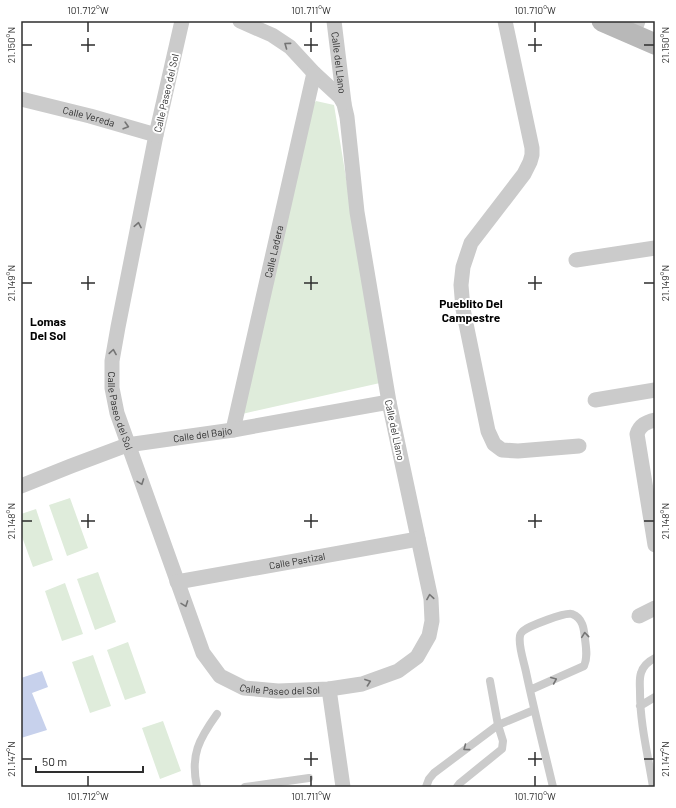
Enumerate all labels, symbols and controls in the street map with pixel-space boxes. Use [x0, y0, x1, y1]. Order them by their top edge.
text: 101.712°W [67, 4, 109, 16]
text: 101.711°W [291, 4, 331, 16]
text: 101.710°W [514, 4, 556, 16]
text: 21.150°N [5, 27, 17, 63]
text: 21.150°N [659, 27, 671, 63]
street label: Calle del Llano [329, 31, 349, 94]
one-way arrow [284, 43, 291, 50]
street label: Calle Paseo del Sol [151, 53, 181, 133]
street label: Calle Vereda [62, 104, 116, 129]
one-way arrow [123, 121, 130, 130]
one-way arrow [134, 222, 142, 228]
street label: Calle Ladera [262, 224, 285, 279]
text: 21.149°N [5, 265, 17, 301]
text: 21.149°N [659, 265, 671, 301]
district label: Pueblito Del Campestre [439, 296, 503, 324]
district label: Lomas Del Sol [30, 314, 66, 342]
one-way arrow [109, 349, 117, 355]
street label: Calle Paseo del Sol [106, 372, 136, 451]
street label: Calle del Llano [383, 398, 407, 462]
street label: Calle del Bajío [172, 424, 233, 444]
one-way arrow [136, 478, 144, 485]
text: 21.148°N [5, 503, 17, 539]
text: 21.148°N [659, 503, 671, 539]
street label: Calle Pastizal [268, 550, 326, 571]
one-way arrow [426, 594, 435, 600]
one-way arrow [180, 600, 189, 607]
one-way arrow [581, 632, 590, 638]
one-way arrow [550, 676, 557, 684]
one-way arrow [364, 678, 371, 687]
street label: Calle Paseo del Sol [237, 681, 320, 697]
text: 21.147°N [5, 741, 17, 777]
text: 21.147°N [659, 741, 671, 777]
one-way arrow [464, 743, 471, 750]
scale bar [36, 748, 143, 774]
text: 50 m [42, 754, 67, 768]
text: 101.712°W [67, 790, 109, 802]
text: 101.711°W [291, 790, 331, 802]
text: 101.710°W [514, 790, 556, 802]

